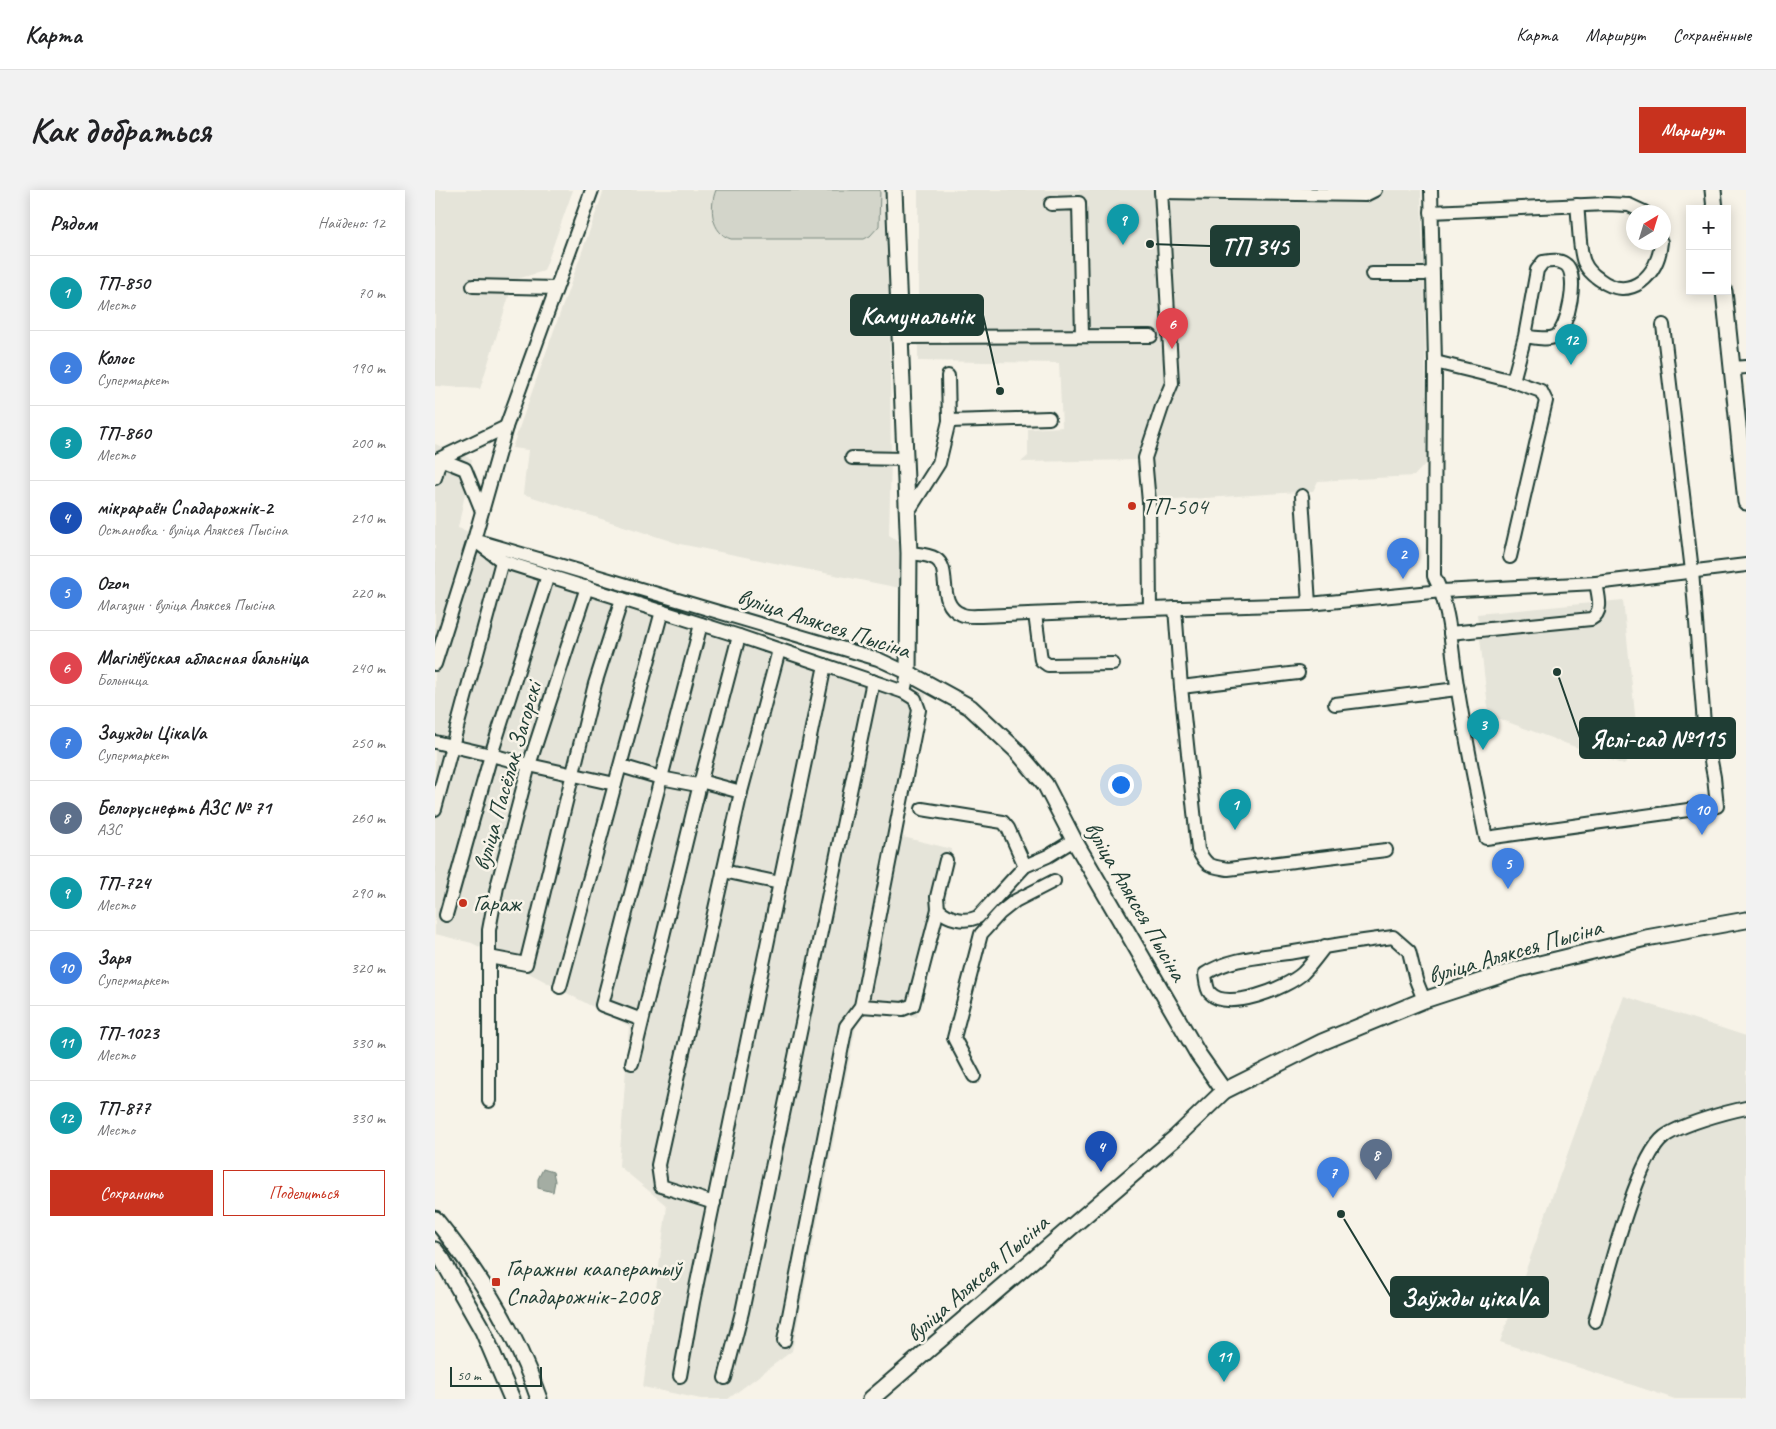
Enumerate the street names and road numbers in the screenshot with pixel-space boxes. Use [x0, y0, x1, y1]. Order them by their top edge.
street label: вуліца Аляксея Пысіна [734, 581, 916, 666]
street label: вуліца Пасёлак Загорскі [466, 676, 549, 874]
street label: вуліца Аляксея Пысіна [1078, 816, 1195, 988]
street label: вуліца Аляксея Пысіна [1424, 911, 1607, 990]
street label: вуліца Аляксея Пысіна [899, 1207, 1056, 1348]

